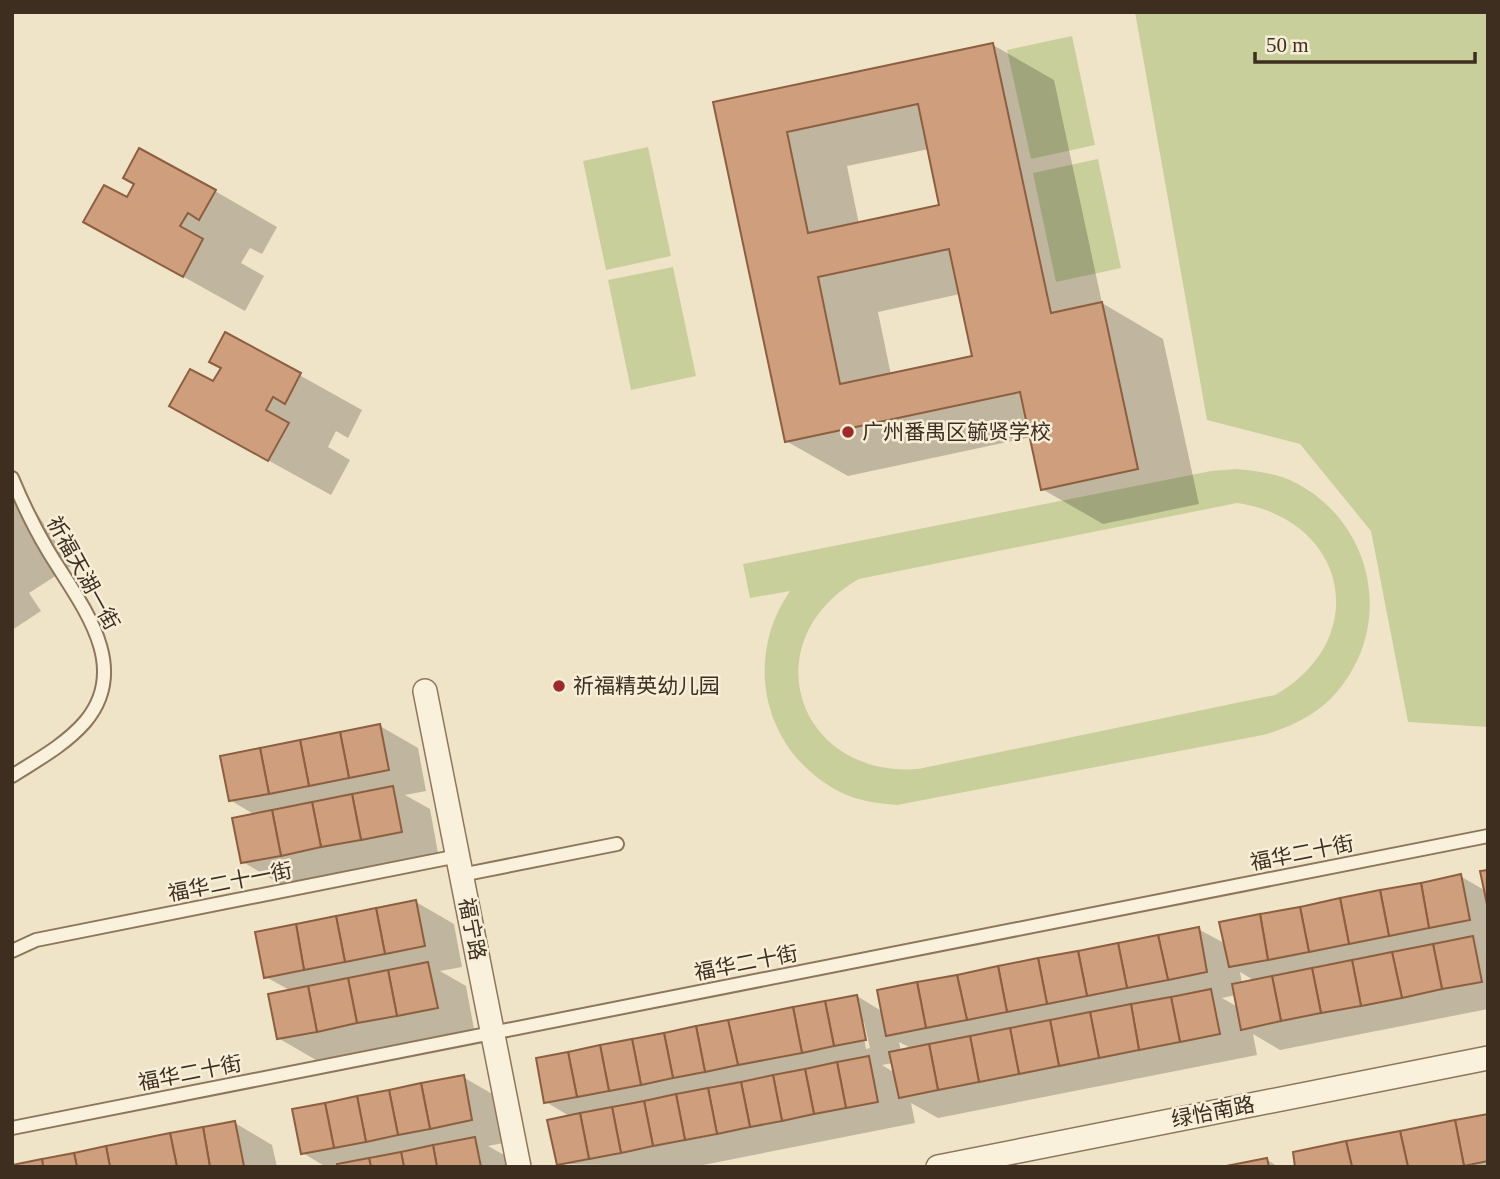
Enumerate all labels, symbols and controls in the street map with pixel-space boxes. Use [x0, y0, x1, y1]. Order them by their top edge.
scale bar [1255, 21, 1476, 65]
text: 50 m [1266, 33, 1309, 57]
place label: 广州番禺区毓贤学校 [862, 420, 1051, 444]
marker: 广州番禺区毓贤学校 [840, 424, 856, 440]
street label: 祈福天湖一街 [42, 512, 124, 634]
place label: 祈福精英幼儿园 [573, 674, 720, 698]
marker: 祈福精英幼儿园 [551, 678, 567, 694]
street label: 福华二十街 [1248, 831, 1356, 875]
street label: 福华二十一街 [166, 858, 294, 906]
street label: 福宁路 [454, 896, 490, 962]
street label: 福华二十街 [692, 941, 800, 985]
street label: 福华二十街 [136, 1051, 244, 1095]
street label: 绿怡南路 [1169, 1092, 1257, 1132]

